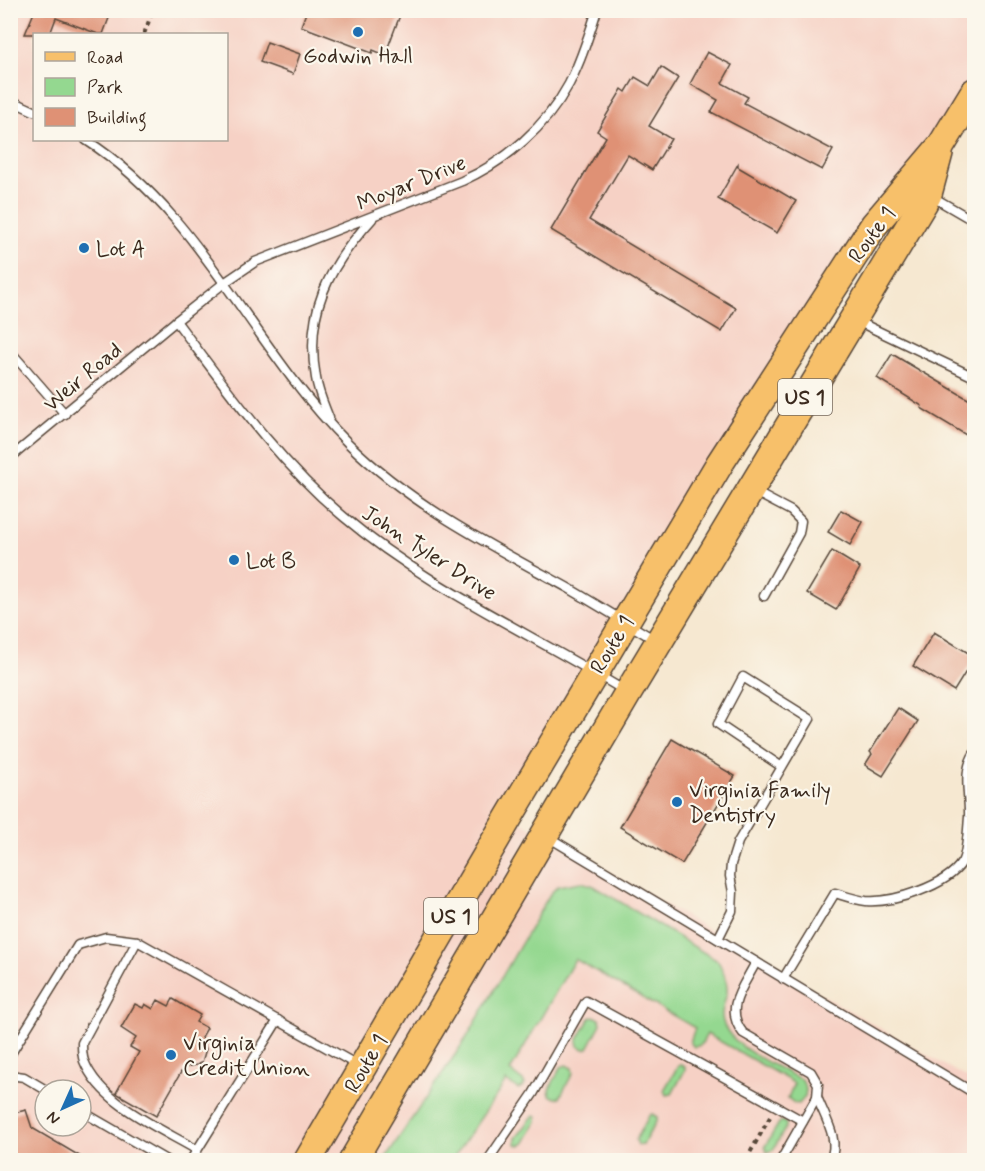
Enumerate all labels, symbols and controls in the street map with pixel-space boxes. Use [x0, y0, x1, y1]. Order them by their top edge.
marker: Godwin Hall [351, 25, 365, 39]
legend [33, 33, 228, 141]
place label: Godwin Hall [303, 43, 413, 71]
text: Road [87, 46, 123, 70]
text: Park [87, 76, 123, 100]
text: Building [87, 106, 147, 132]
street label: Moyar Drive [353, 149, 470, 218]
street label: Route 1 [843, 201, 903, 269]
place label: Lot A [96, 236, 145, 264]
marker: Lot A [77, 241, 91, 255]
street label: Weir Road [38, 336, 128, 419]
road number: US 1 [778, 379, 832, 415]
street label: John Tyler Drive [356, 500, 502, 608]
place label: Lot B [246, 548, 296, 576]
marker: Lot B [227, 553, 241, 567]
street label: Route 1 [584, 611, 641, 680]
place label: Virginia Family Dentistry [689, 777, 831, 830]
marker: Virginia Family Dentistry [670, 795, 684, 809]
road number: US 1 [424, 898, 478, 934]
street label: Route 1 [339, 1029, 395, 1099]
place label: Virginia Credit Union [183, 1030, 310, 1083]
marker: Virginia Credit Union [164, 1048, 178, 1062]
north arrow [33, 1078, 93, 1138]
text: N [42, 1106, 65, 1129]

